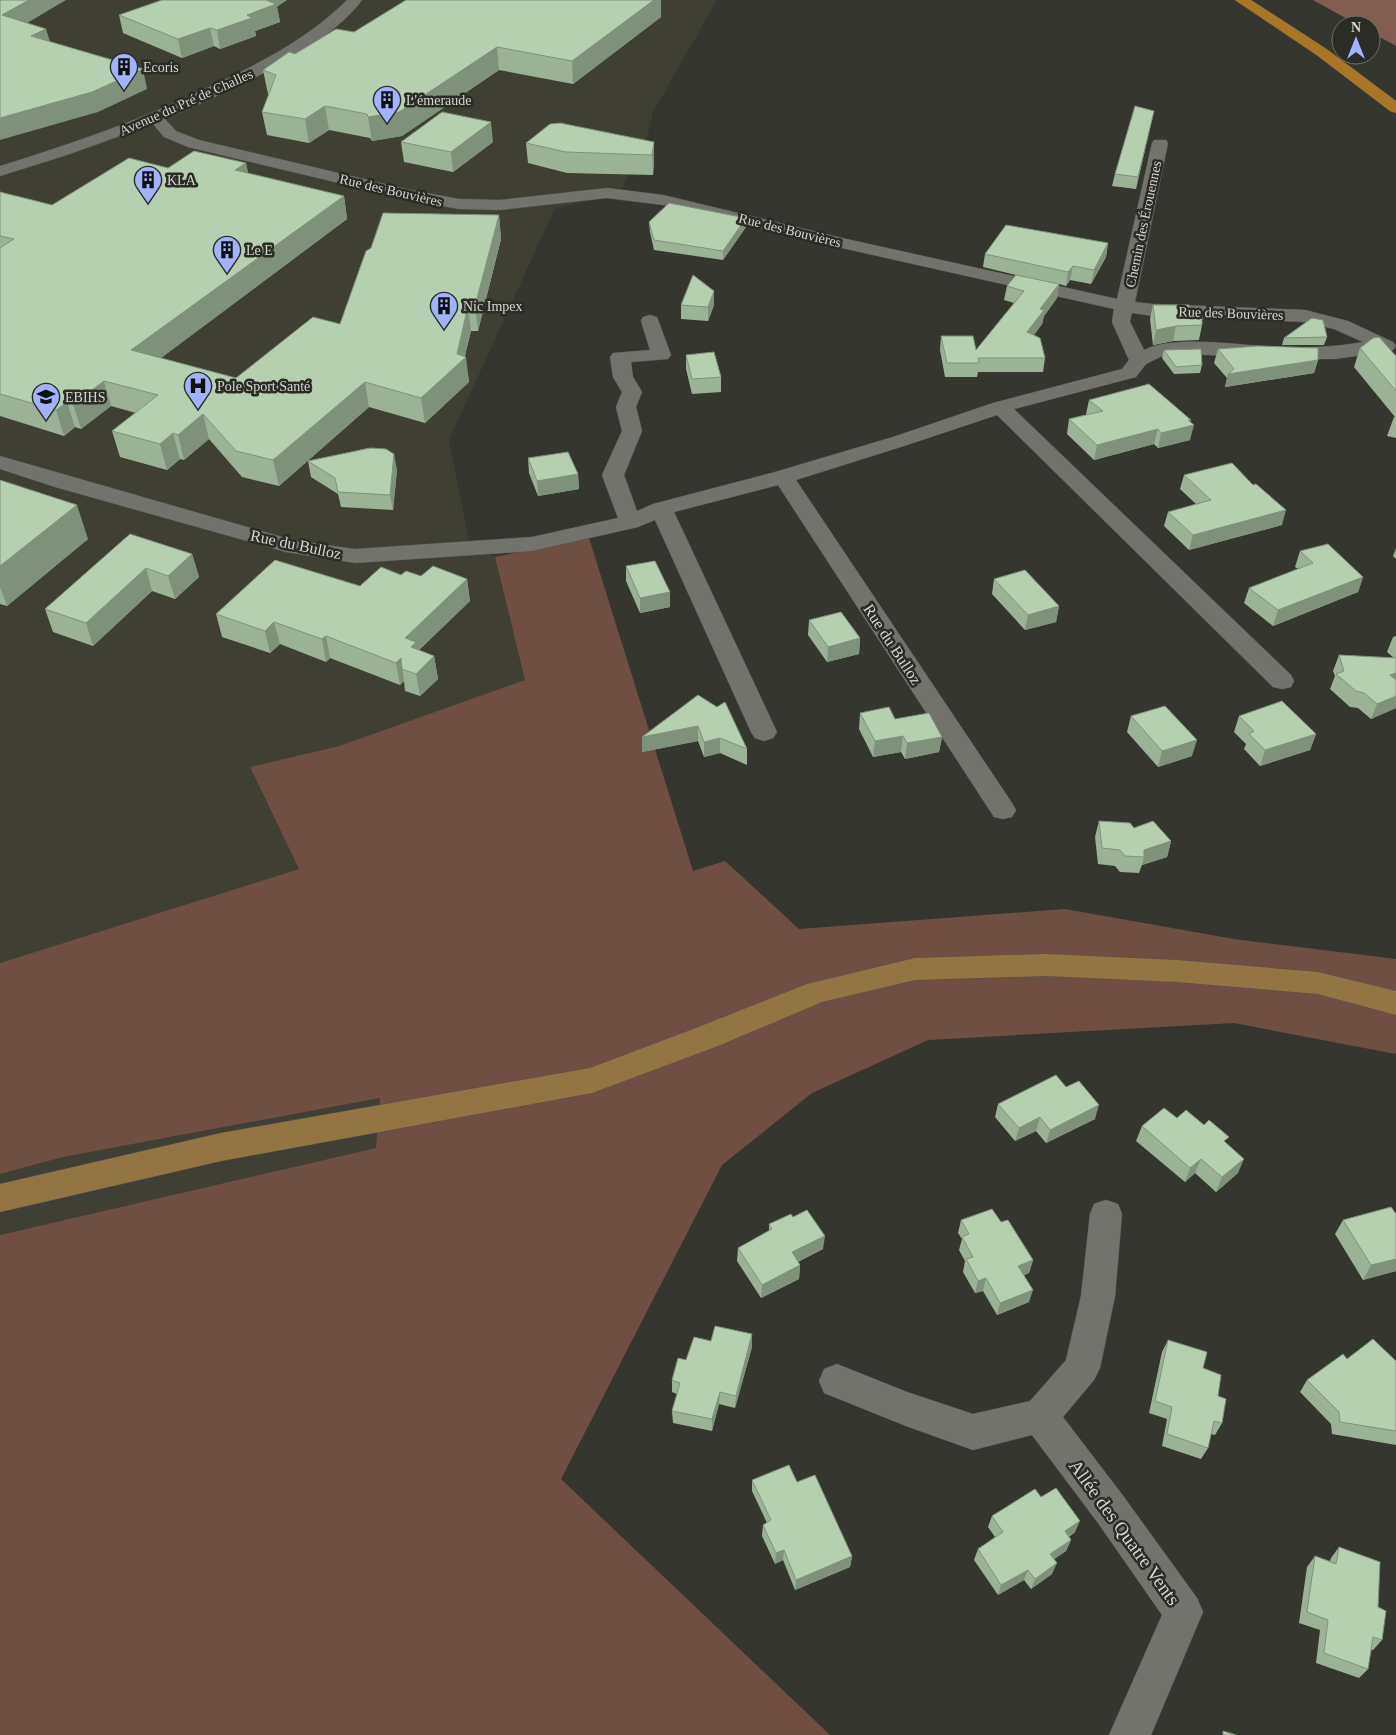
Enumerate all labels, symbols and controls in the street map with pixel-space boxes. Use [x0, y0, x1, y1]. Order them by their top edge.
north arrow [1331, 15, 1381, 65]
text: N [1351, 20, 1361, 35]
building icon: Ecoris [109, 52, 139, 91]
place label: Ecoris [143, 60, 179, 75]
street label: Avenue du Pré de Challes [117, 66, 255, 139]
building icon: L'émeraude [372, 85, 402, 124]
place label: L'émeraude [406, 93, 471, 108]
street label: Chemin des Érouennes [1122, 159, 1164, 289]
building icon: KLA [133, 165, 163, 204]
street label: Rue des Bouvières [338, 171, 444, 210]
place label: KLA [167, 173, 197, 188]
street label: Rue des Bouvières [737, 211, 843, 250]
building icon: Le E [212, 235, 242, 274]
place label: Le E [246, 243, 273, 258]
building icon: Nic Impex [429, 291, 459, 330]
place label: Nic Impex [463, 299, 522, 314]
street label: Rue des Bouvières [1178, 304, 1284, 323]
hospital icon: Pole Sport Santé [183, 371, 213, 410]
place label: Pole Sport Santé [217, 379, 310, 394]
school or university icon: EBIHS [31, 382, 61, 421]
place label: EBIHS [65, 390, 105, 405]
street label: Rue du Bulloz [249, 527, 343, 562]
street label: Rue du Bulloz [860, 601, 925, 688]
street label: Allée des Quatre Vents [1065, 1456, 1184, 1609]

